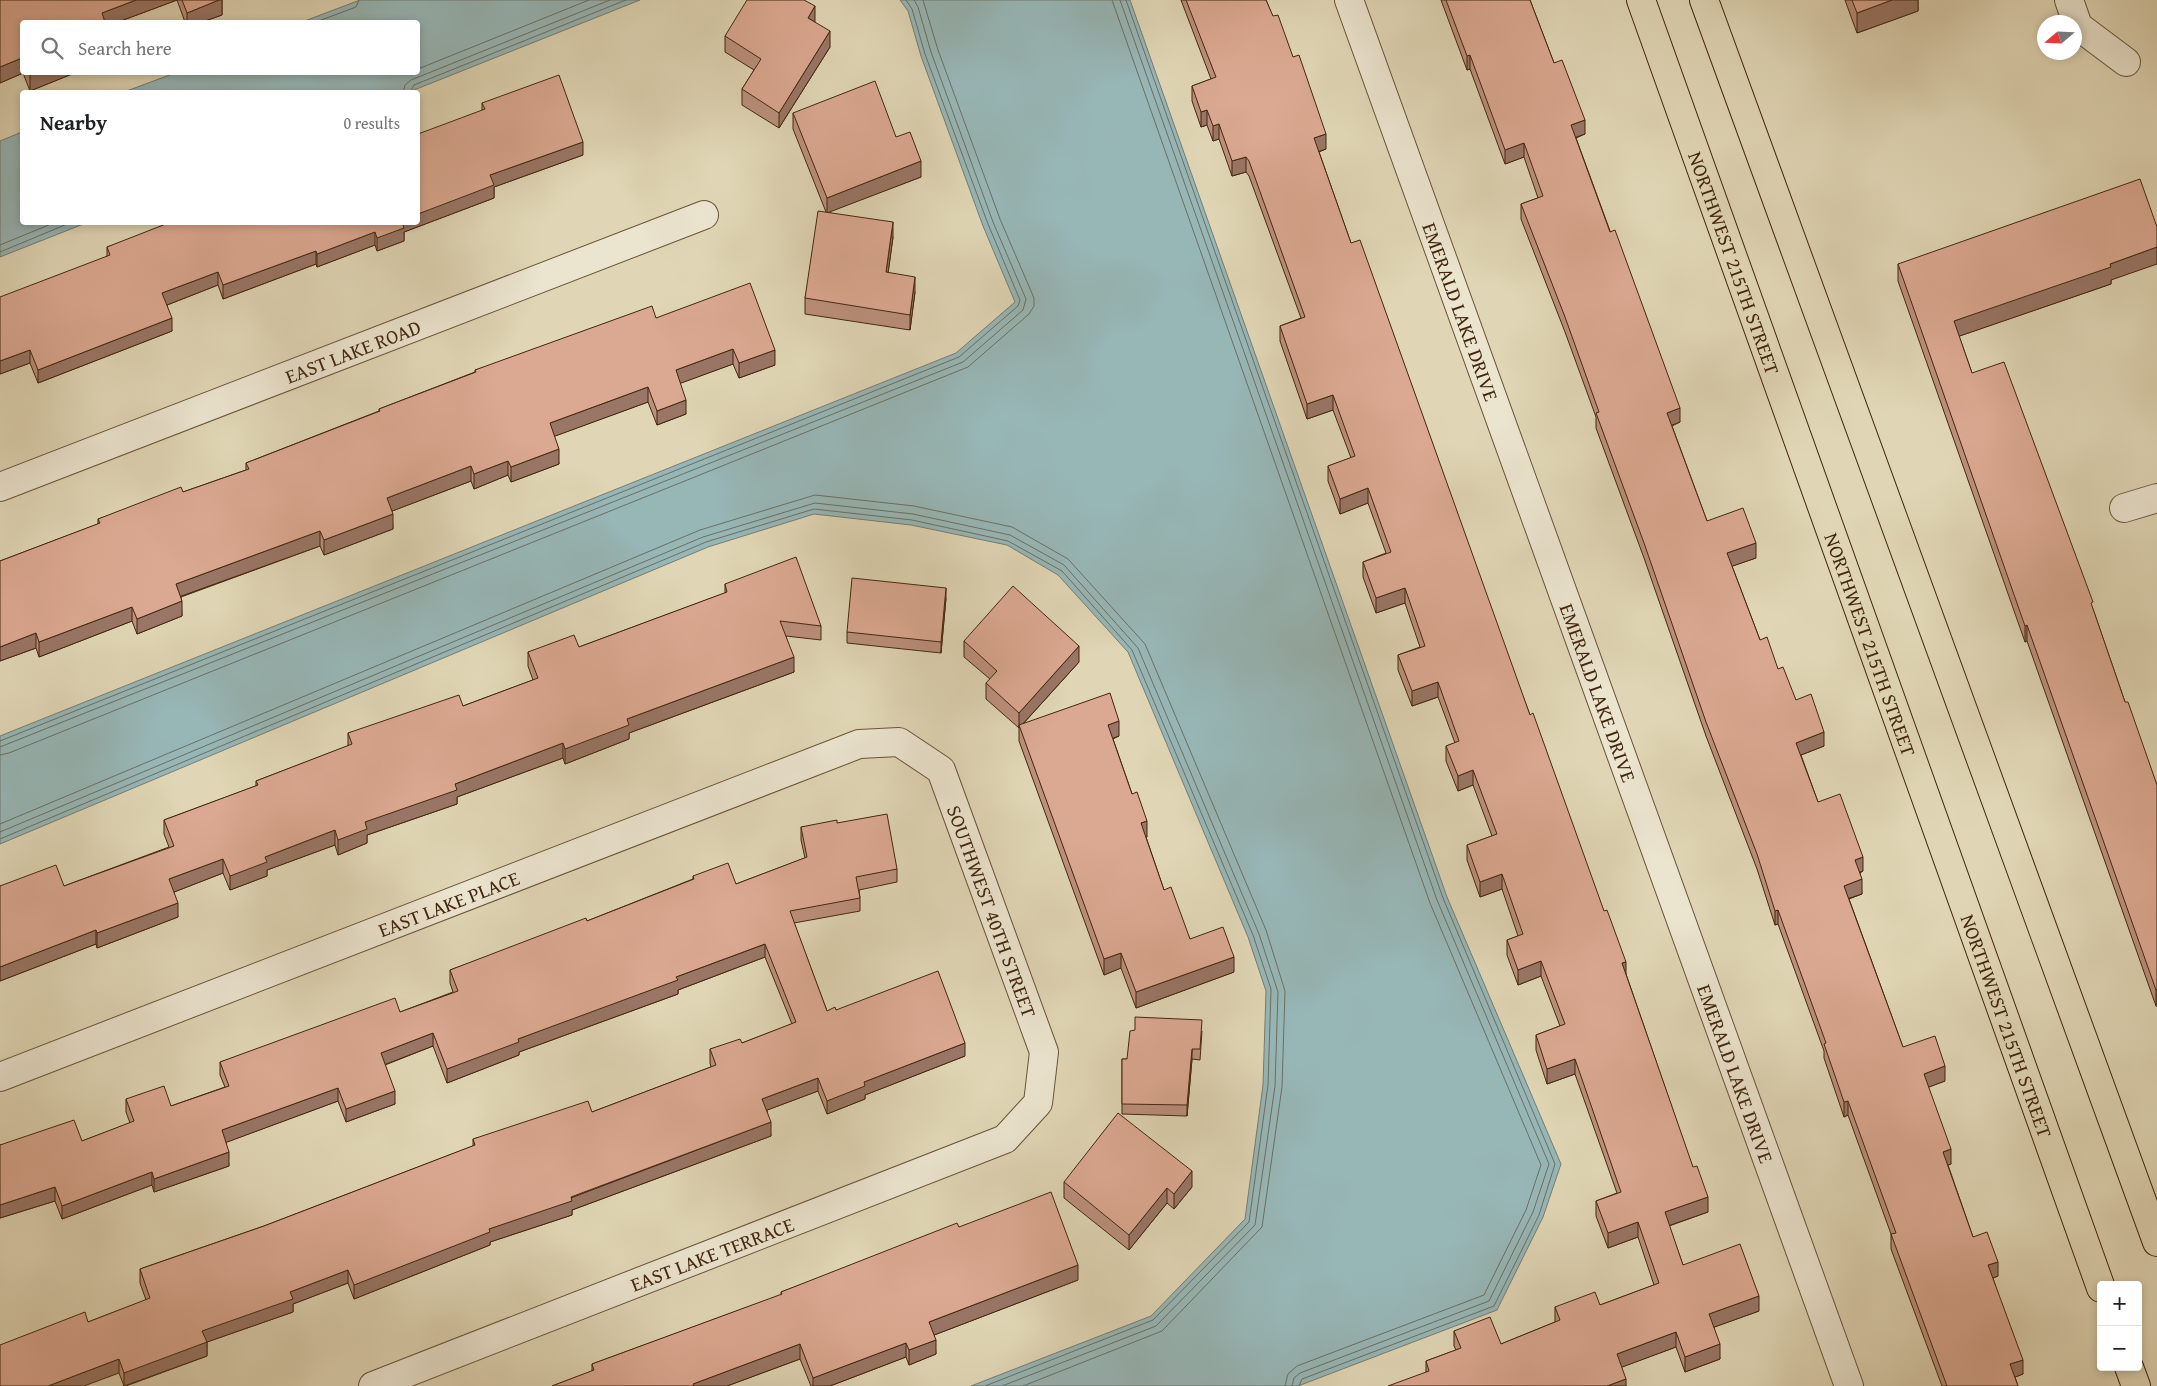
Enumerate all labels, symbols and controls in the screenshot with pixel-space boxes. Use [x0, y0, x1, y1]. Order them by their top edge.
north arrow [2037, 15, 2082, 60]
search box [20, 20, 420, 75]
icon: search [38, 34, 66, 62]
text: Search here [78, 34, 172, 62]
text: Nearby [40, 107, 107, 138]
text: 0 results [343, 111, 400, 135]
street label: NORTHWEST 215TH STREET [1682, 147, 1788, 378]
street label: EMERALD LAKE DRIVE [1416, 218, 1507, 405]
street label: EAST LAKE ROAD [281, 311, 425, 390]
street label: NORTHWEST 215TH STREET [1818, 529, 1924, 760]
street label: EMERALD LAKE DRIVE [1553, 599, 1644, 786]
street label: SOUTHWEST 40TH STREET [940, 801, 1045, 1021]
street label: EAST LAKE PLACE [374, 863, 523, 944]
street label: NORTHWEST 215TH STREET [1954, 910, 2060, 1141]
street label: EMERALD LAKE DRIVE [1691, 980, 1782, 1167]
street label: EAST LAKE TERRACE [626, 1209, 798, 1299]
map controls [2097, 1281, 2142, 1371]
button: + [2097, 1281, 2142, 1326]
button: − [2097, 1326, 2142, 1371]

